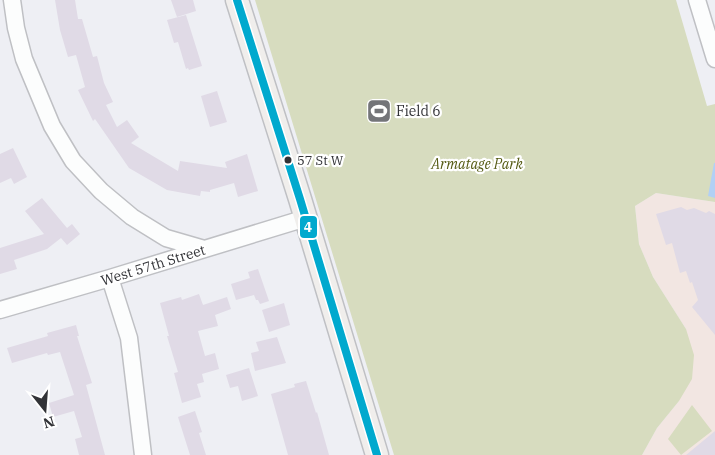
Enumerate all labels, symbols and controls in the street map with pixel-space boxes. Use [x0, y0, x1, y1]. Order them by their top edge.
sports icon: Field 6 [366, 98, 392, 124]
place label: Field 6 [396, 102, 441, 120]
place label: 57 St W [297, 152, 344, 169]
marker: 57 St W [283, 155, 293, 165]
park label: Armatage Park [430, 155, 523, 173]
line badge: 4 [299, 215, 318, 239]
text: 4 [304, 218, 312, 236]
street label: West 57th Street [99, 241, 208, 289]
north arrow [20, 385, 70, 435]
text: N [41, 412, 57, 433]

